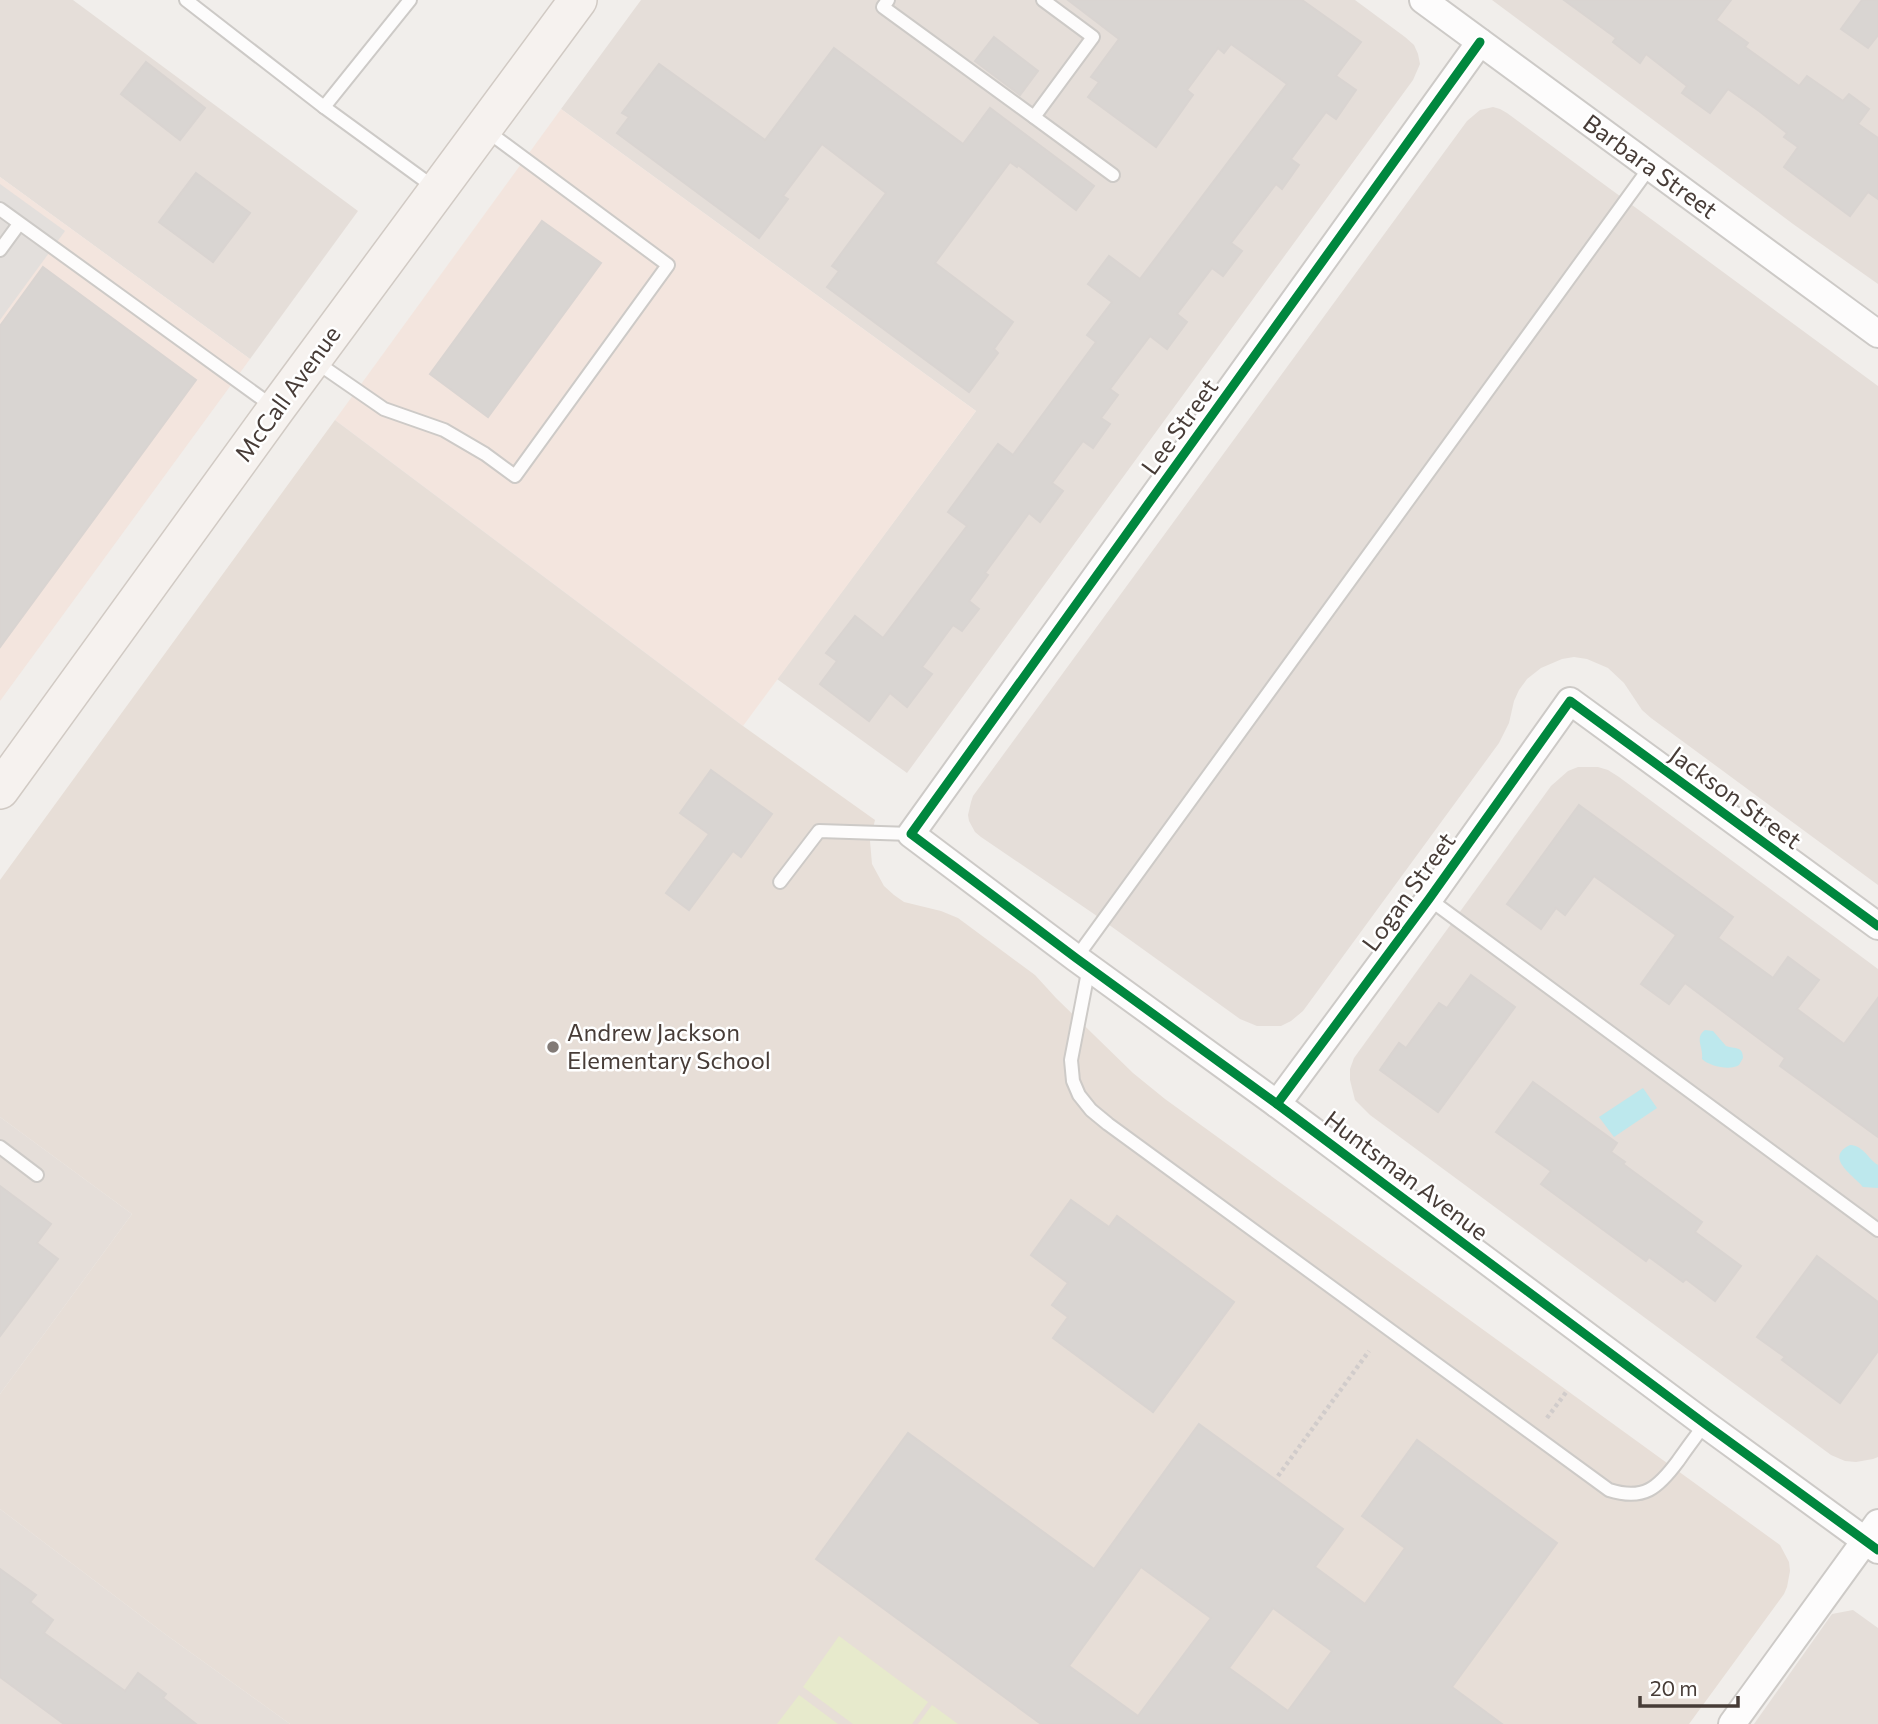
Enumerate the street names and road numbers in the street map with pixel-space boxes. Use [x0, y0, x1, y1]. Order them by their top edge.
street label: Barbara Street [1578, 107, 1724, 224]
street label: McCall Avenue [228, 320, 346, 467]
street label: Lee Street [1134, 372, 1223, 480]
street label: Jackson Street [1664, 739, 1808, 854]
street label: Logan Street [1355, 826, 1461, 956]
street label: Huntsman Avenue [1319, 1104, 1495, 1246]

